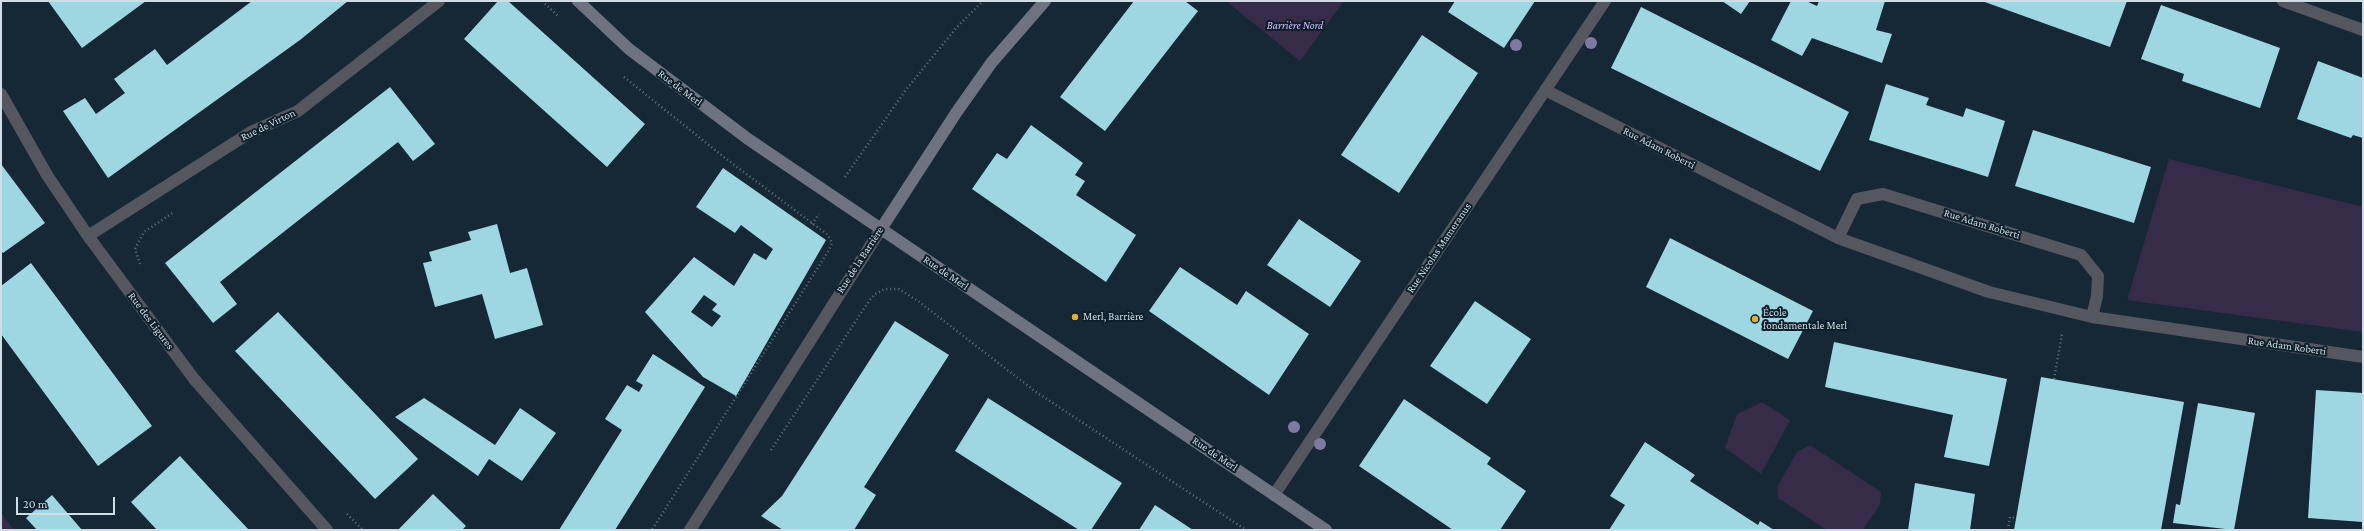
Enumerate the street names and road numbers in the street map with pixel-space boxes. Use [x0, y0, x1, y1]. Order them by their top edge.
street label: Rue de Merl [655, 67, 705, 109]
street label: Rue de Virton [239, 106, 297, 144]
street label: Rue Adam Roberti [1621, 124, 1697, 172]
street label: Rue Nicolas Mameranus [1404, 200, 1474, 296]
street label: Rue Adam Roberti [1942, 206, 2022, 242]
street label: Rue de la Barrière [834, 224, 886, 296]
street label: Rue de Merl [921, 253, 971, 293]
street label: Rue des Ligures [125, 290, 177, 352]
street label: Rue Adam Roberti [2247, 334, 2327, 358]
street label: Rue de Merl [1190, 434, 1240, 474]

